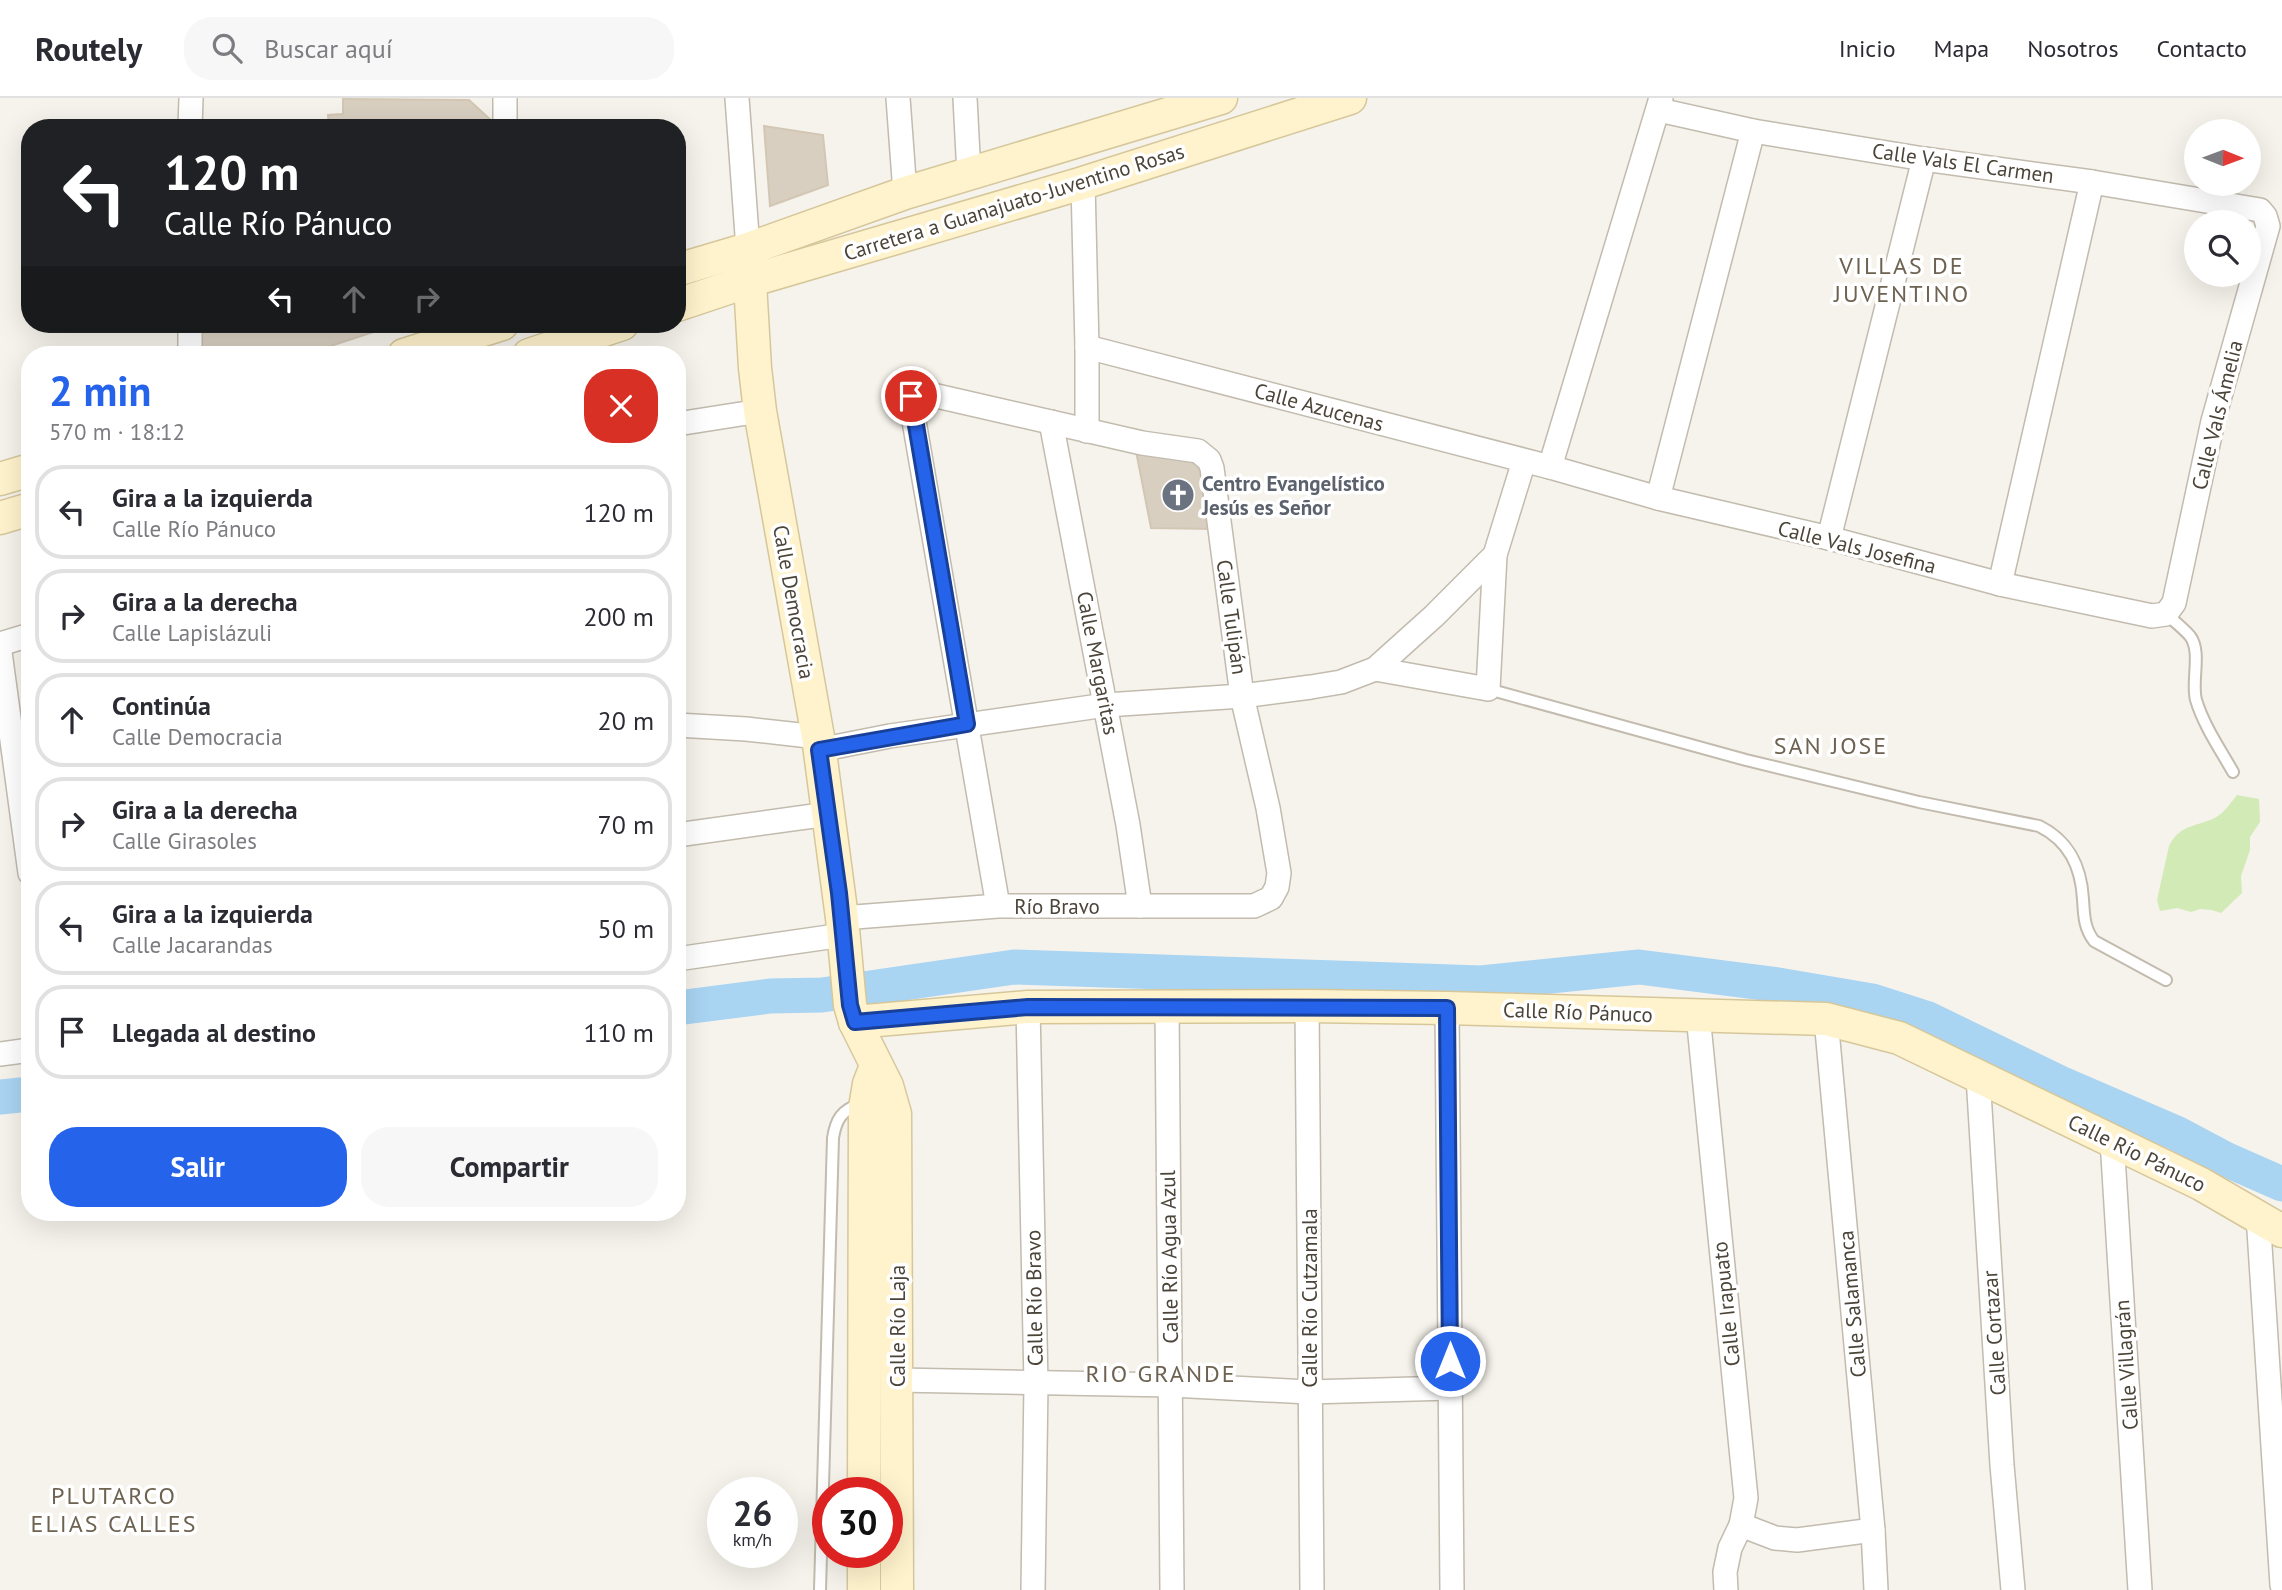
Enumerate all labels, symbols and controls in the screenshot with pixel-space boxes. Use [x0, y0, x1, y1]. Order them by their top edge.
search box [184, 17, 674, 80]
text: Routely [35, 27, 142, 70]
icon: search [208, 29, 246, 67]
text: Buscar aquí [264, 32, 393, 65]
text: Inicio [1839, 33, 1896, 64]
text: Mapa [1934, 33, 1989, 64]
text: Nosotros [2027, 33, 2119, 64]
text: Contacto [2157, 33, 2247, 64]
north arrow [2184, 119, 2261, 196]
map controls [2184, 119, 2261, 287]
street label: Carretera a Guanajuato-Juventino Rosas [840, 137, 1188, 267]
street label: Calle Vals El Carmen [1870, 137, 2056, 189]
text: 120 m [164, 140, 299, 204]
icon: left [49, 147, 140, 238]
text: Calle Río Pánuco [164, 202, 392, 244]
button: search [2184, 210, 2261, 287]
district label: VILLAS DE JUVENTINO [1833, 250, 1970, 309]
icon: left [262, 280, 300, 318]
icon: ahead [335, 280, 373, 318]
icon: right [408, 280, 446, 318]
street label: Calle Vals Ámelia [2185, 337, 2249, 493]
text: 2 min [49, 363, 151, 418]
pin [881, 366, 941, 426]
button: close [584, 369, 658, 443]
icon: arrive [892, 377, 930, 415]
street label: Calle Azucenas [1251, 377, 1387, 437]
text: 570 m · 18:12 [49, 417, 185, 446]
place label: Centro Evangelístico Jesús es Señor [1201, 470, 1385, 521]
church icon: Centro Evangelístico Jesús es Señor [1159, 476, 1197, 514]
text: Gira a la izquierda [112, 481, 313, 514]
icon: left [53, 493, 91, 531]
text: 120 m [583, 496, 654, 529]
text: Calle Río Pánuco [112, 514, 276, 543]
street label: Calle Vals Josefina [1775, 514, 1939, 580]
street label: Calle Democracia [767, 523, 821, 681]
street label: Calle Tulipán [1211, 558, 1253, 676]
text: Gira a la derecha [112, 585, 298, 618]
street label: Calle Margaritas [1071, 589, 1125, 737]
icon: right [53, 597, 91, 635]
text: 200 m [583, 600, 654, 633]
text: Calle Lapislázuli [112, 618, 272, 647]
text: Continúa [112, 689, 211, 722]
icon: ahead [53, 701, 91, 739]
text: 20 m [598, 704, 654, 737]
text: Calle Democracia [112, 722, 283, 751]
district label: SAN JOSE [1774, 730, 1888, 761]
text: Gira a la derecha [112, 793, 298, 826]
icon: right [53, 805, 91, 843]
text: 70 m [598, 808, 654, 841]
text: Calle Girasoles [112, 826, 257, 855]
street label: Río Bravo [1014, 893, 1100, 920]
text: Gira a la izquierda [112, 897, 313, 930]
icon: left [53, 909, 91, 947]
text: 50 m [598, 912, 654, 945]
text: Calle Jacarandas [112, 930, 273, 959]
street label: Calle Río Pánuco [1503, 996, 1653, 1028]
icon: arrive [53, 1013, 91, 1051]
text: Llegada al destino [112, 1016, 316, 1049]
text: 110 m [583, 1016, 654, 1049]
street label: Calle Río Pánuco [2064, 1108, 2210, 1198]
button: Salir [49, 1127, 347, 1207]
button: Compartir [361, 1127, 658, 1207]
street label: Calle Río Agua Azul [1154, 1170, 1184, 1344]
street label: Calle Río Cutzamala [1296, 1208, 1323, 1388]
street label: Calle Salamanca [1832, 1229, 1872, 1379]
street label: Calle Río Bravo [1019, 1230, 1049, 1366]
street label: Calle Irapuato [1706, 1240, 1746, 1368]
street label: Calle Río Laja [884, 1265, 911, 1387]
street label: Calle Cortazar [1976, 1270, 2012, 1396]
street label: Calle Villagrán [2108, 1299, 2144, 1431]
position arrow [1413, 1324, 1487, 1398]
district label: RIO GRANDE [1085, 1358, 1237, 1389]
speed limit sign: 30 [812, 1477, 903, 1568]
district label: PLUTARCO ELIAS CALLES [31, 1480, 197, 1539]
text: 26 [733, 1490, 772, 1536]
text: km/h [733, 1528, 772, 1551]

